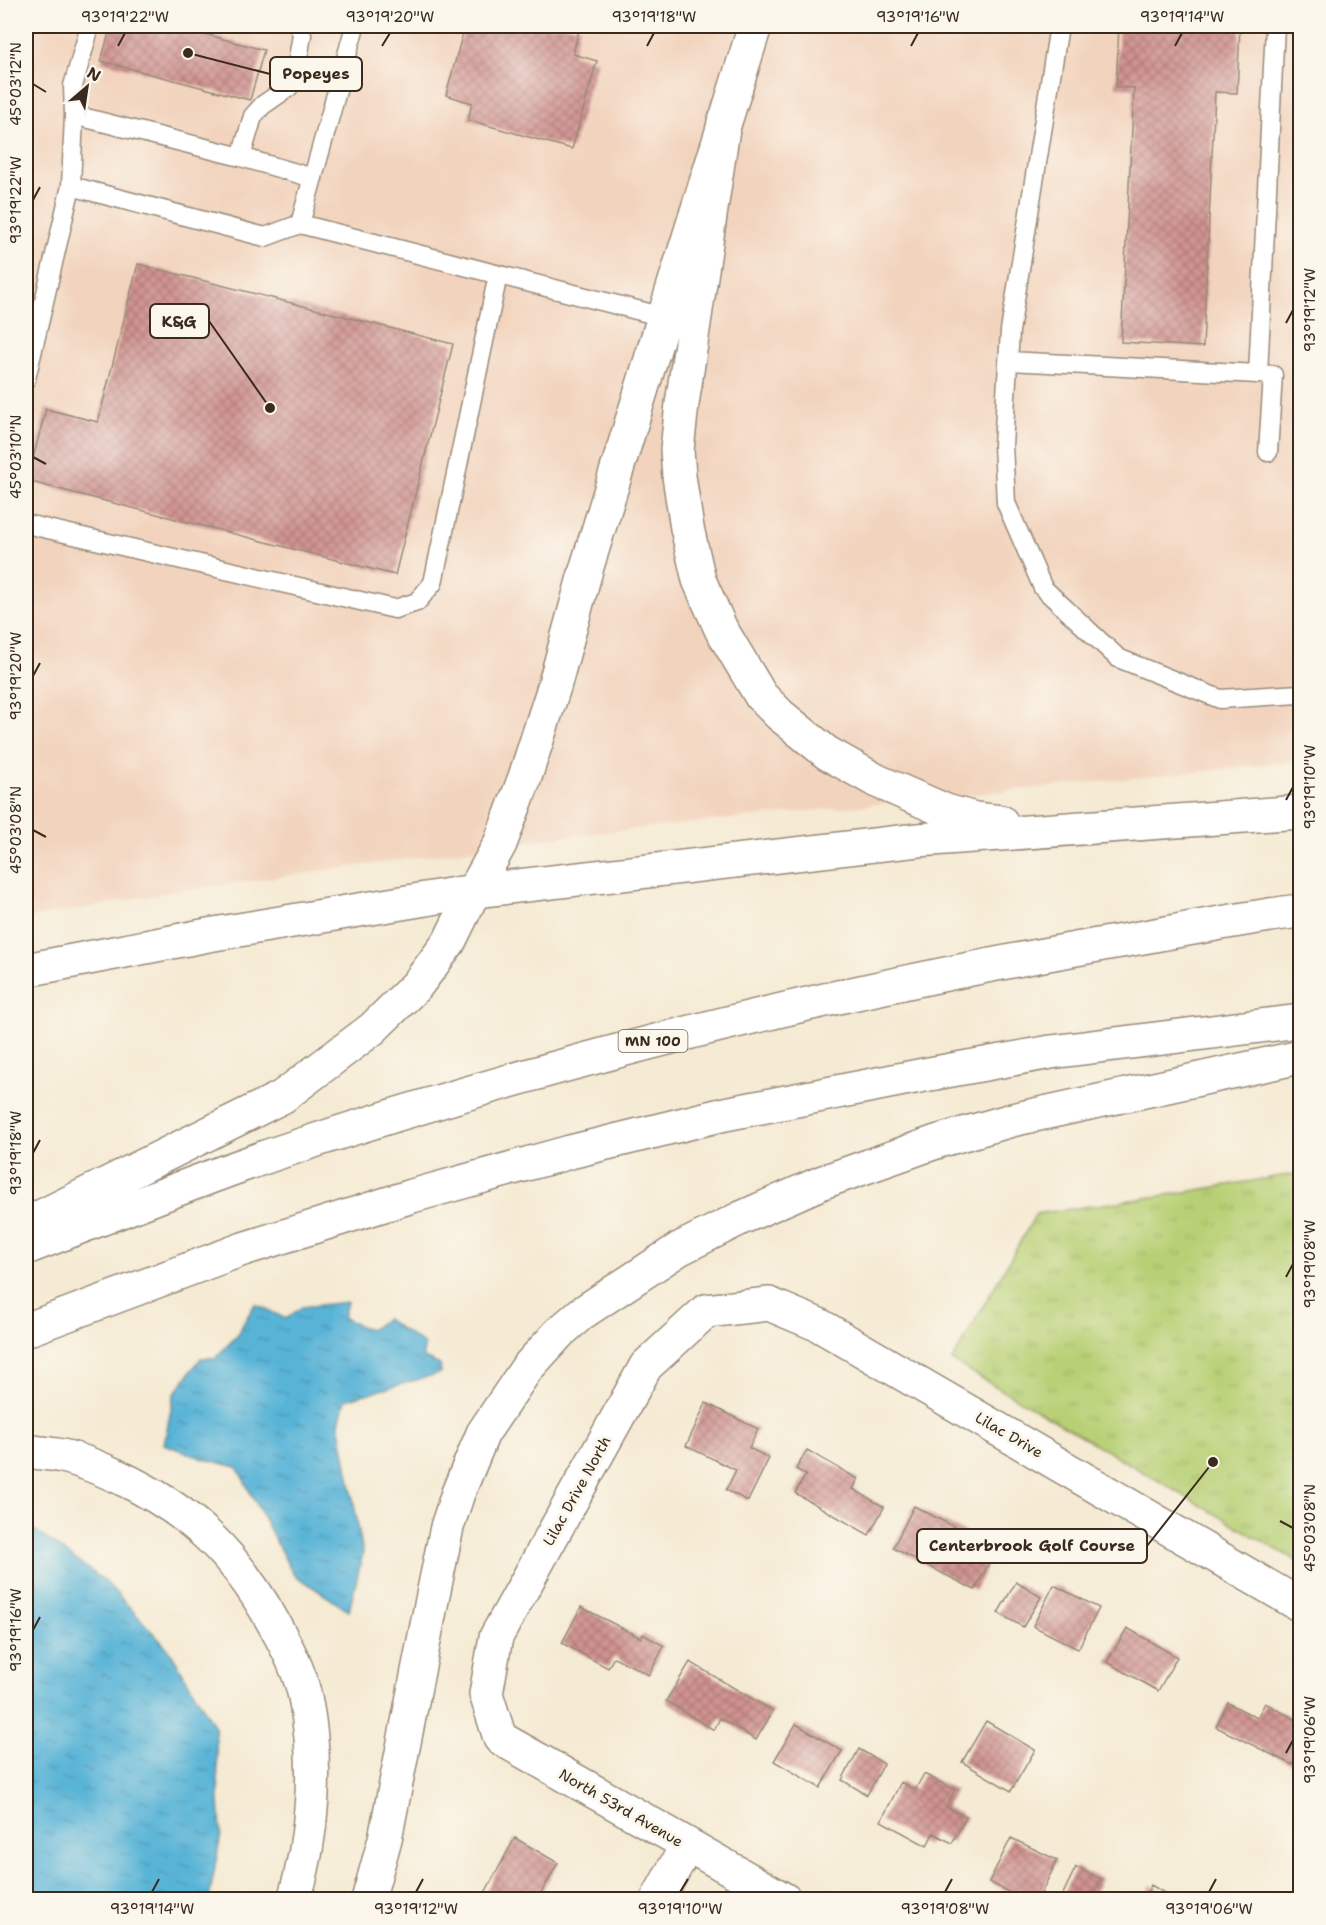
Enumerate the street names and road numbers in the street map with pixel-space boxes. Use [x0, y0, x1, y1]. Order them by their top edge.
road number: MN 100 [618, 1030, 688, 1052]
street label: Lilac Drive [971, 1408, 1047, 1462]
street label: Lilac Drive North [538, 1432, 616, 1550]
street label: North 53rd Avenue [555, 1764, 687, 1852]

